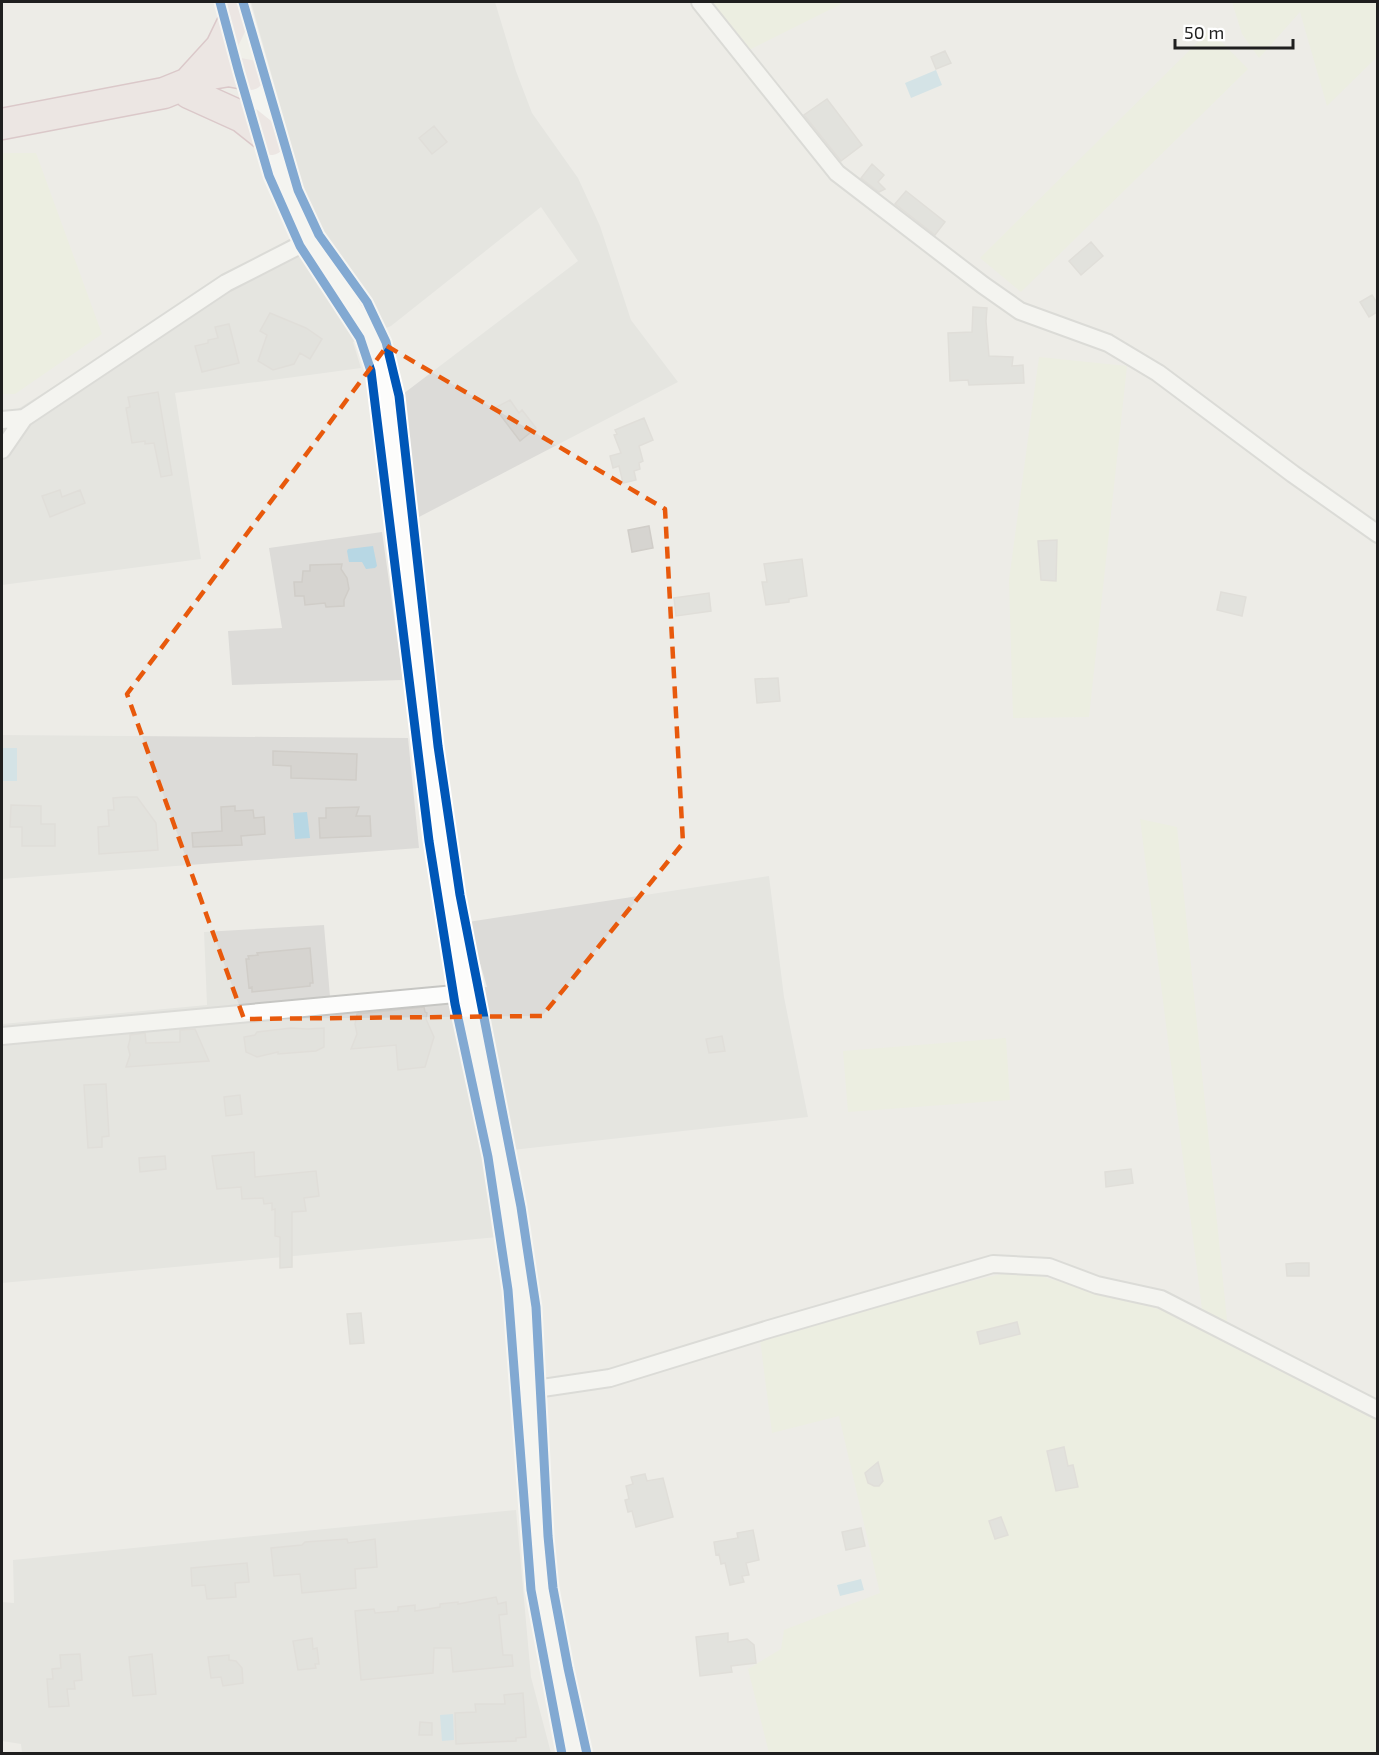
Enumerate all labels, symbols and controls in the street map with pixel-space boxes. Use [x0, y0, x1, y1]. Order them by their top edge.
scale bar [1175, 12, 1294, 50]
text: 50 m [1184, 21, 1224, 43]

